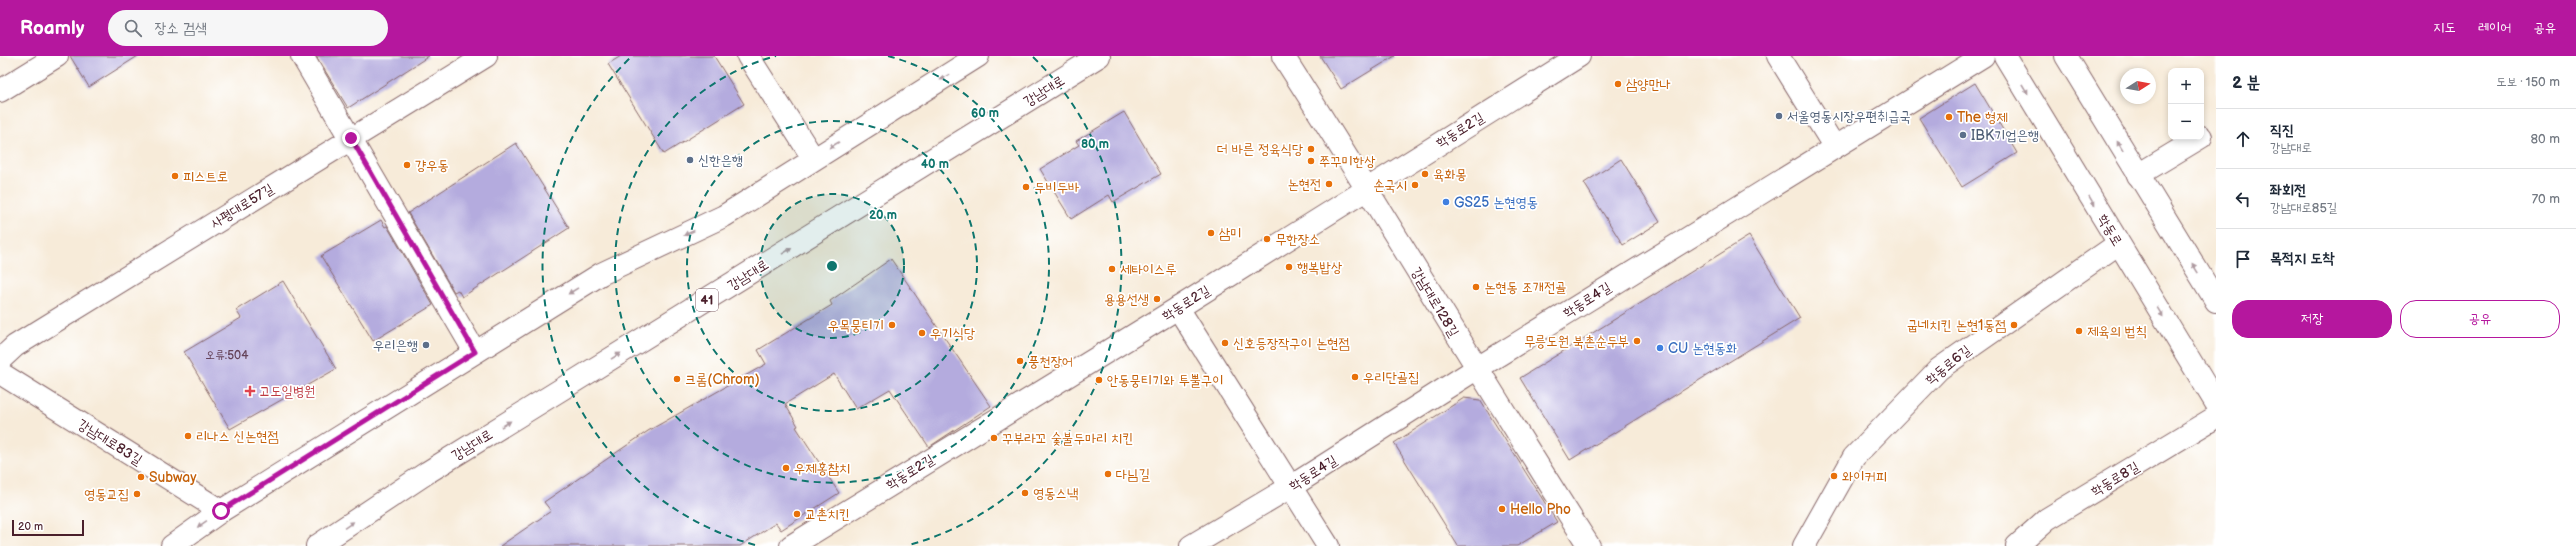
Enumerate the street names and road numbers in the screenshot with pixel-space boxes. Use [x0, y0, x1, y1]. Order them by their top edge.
street label: 강남대로 [1020, 72, 1068, 110]
street label: 학동로2길 [1433, 108, 1488, 151]
street label: 사평대로57길 [207, 180, 277, 232]
street label: 학동로 [2094, 211, 2126, 249]
street label: 강남대로 [724, 256, 772, 294]
street label: 강남대로128길 [1408, 264, 1463, 341]
street label: 학동로4길 [1560, 278, 1615, 321]
street label: 학동로2길 [1159, 281, 1214, 324]
road number: 41 [696, 289, 718, 311]
street label: 학동로6길 [1922, 341, 1975, 388]
street label: 강남대로83길 [74, 415, 146, 469]
street label: 강남대로 [448, 426, 496, 464]
street label: 학동로2길 [883, 450, 938, 493]
street label: 학동로4길 [1286, 451, 1341, 494]
street label: 학동로8길 [2088, 458, 2143, 500]

